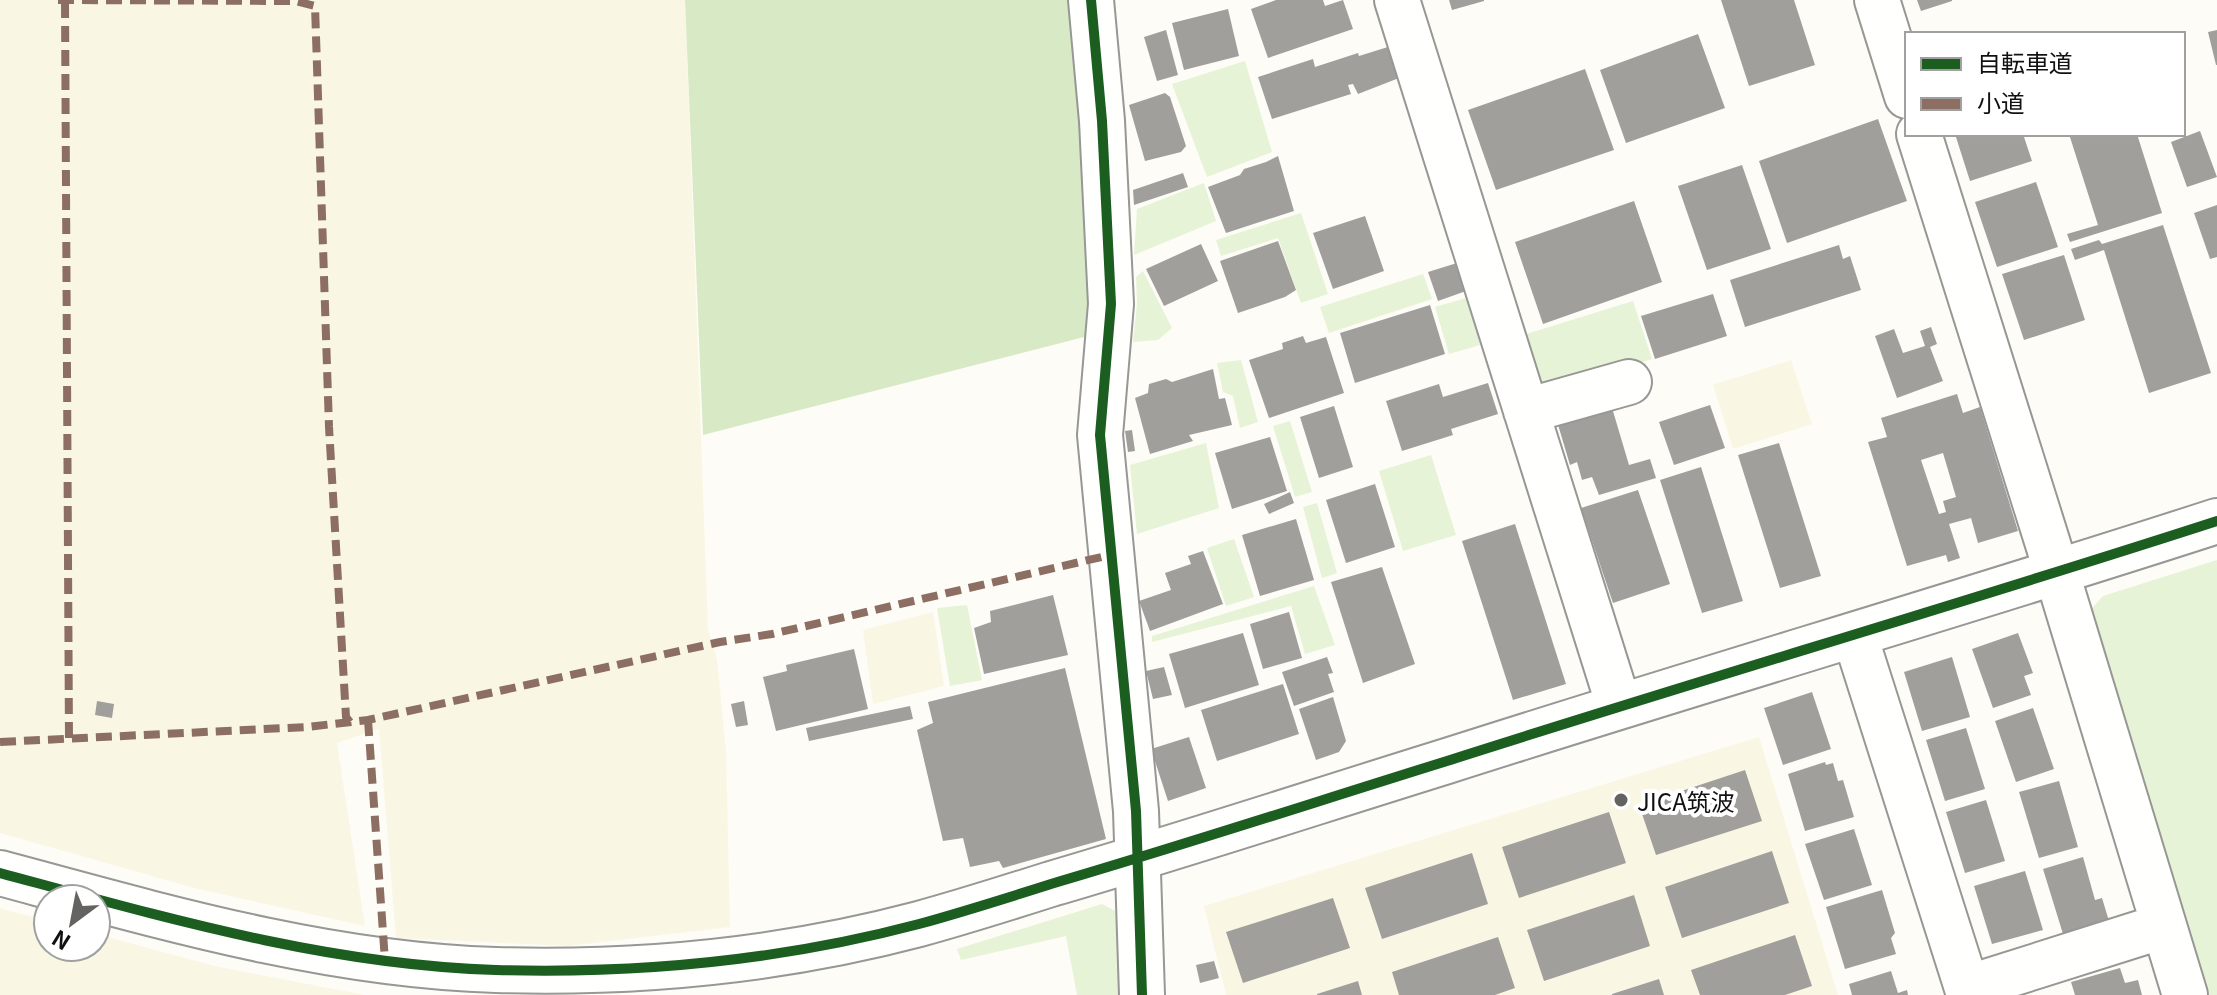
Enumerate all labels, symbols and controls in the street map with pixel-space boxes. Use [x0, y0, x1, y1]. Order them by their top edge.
legend [1905, 32, 2185, 136]
text: 自転車道 [1977, 44, 2073, 79]
text: 小道 [1977, 84, 2025, 119]
place label: JICA筑波 [1637, 783, 1735, 818]
marker: JICA筑波 [1612, 791, 1630, 809]
north arrow [32, 883, 112, 963]
text: N [45, 924, 76, 960]

